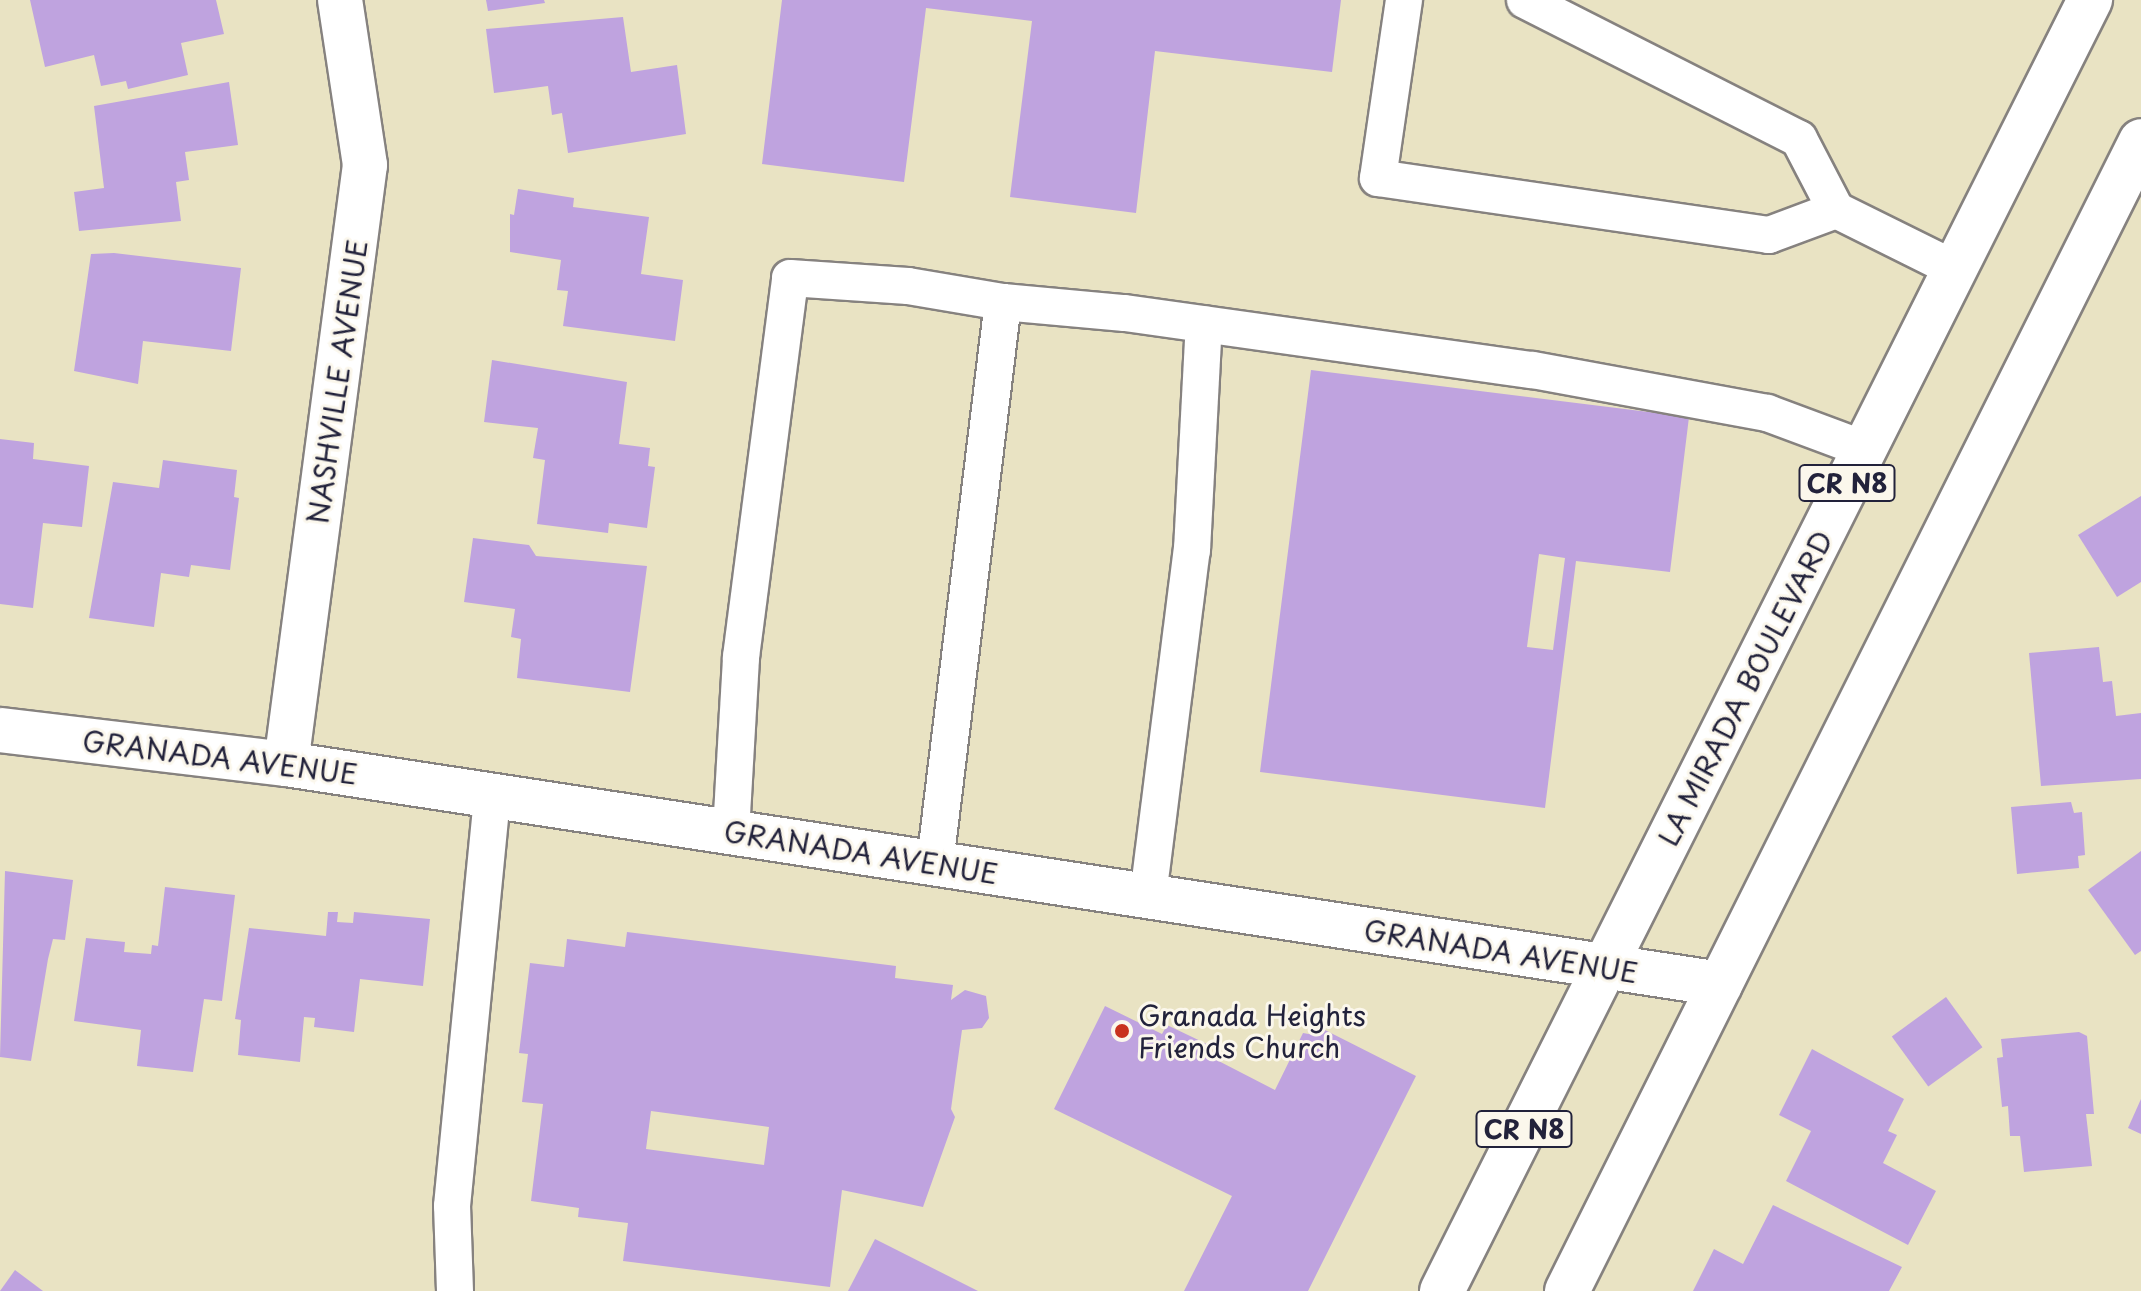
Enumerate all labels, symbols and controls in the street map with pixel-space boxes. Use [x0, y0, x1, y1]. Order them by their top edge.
street label: NASHVILLE AVENUE [300, 238, 374, 526]
road number: CR N8 [1797, 461, 1897, 505]
street label: LA MIRADA BOULEVARD [1651, 525, 1839, 851]
street label: GRANADA AVENUE [80, 723, 360, 791]
street label: GRANADA AVENUE [721, 814, 1001, 890]
street label: GRANADA AVENUE [1361, 913, 1641, 989]
place label: Granada Heights Friends Church [1138, 998, 1367, 1064]
marker: Granada Heights Friends Church [1113, 1022, 1131, 1040]
road number: CR N8 [1474, 1107, 1574, 1151]

